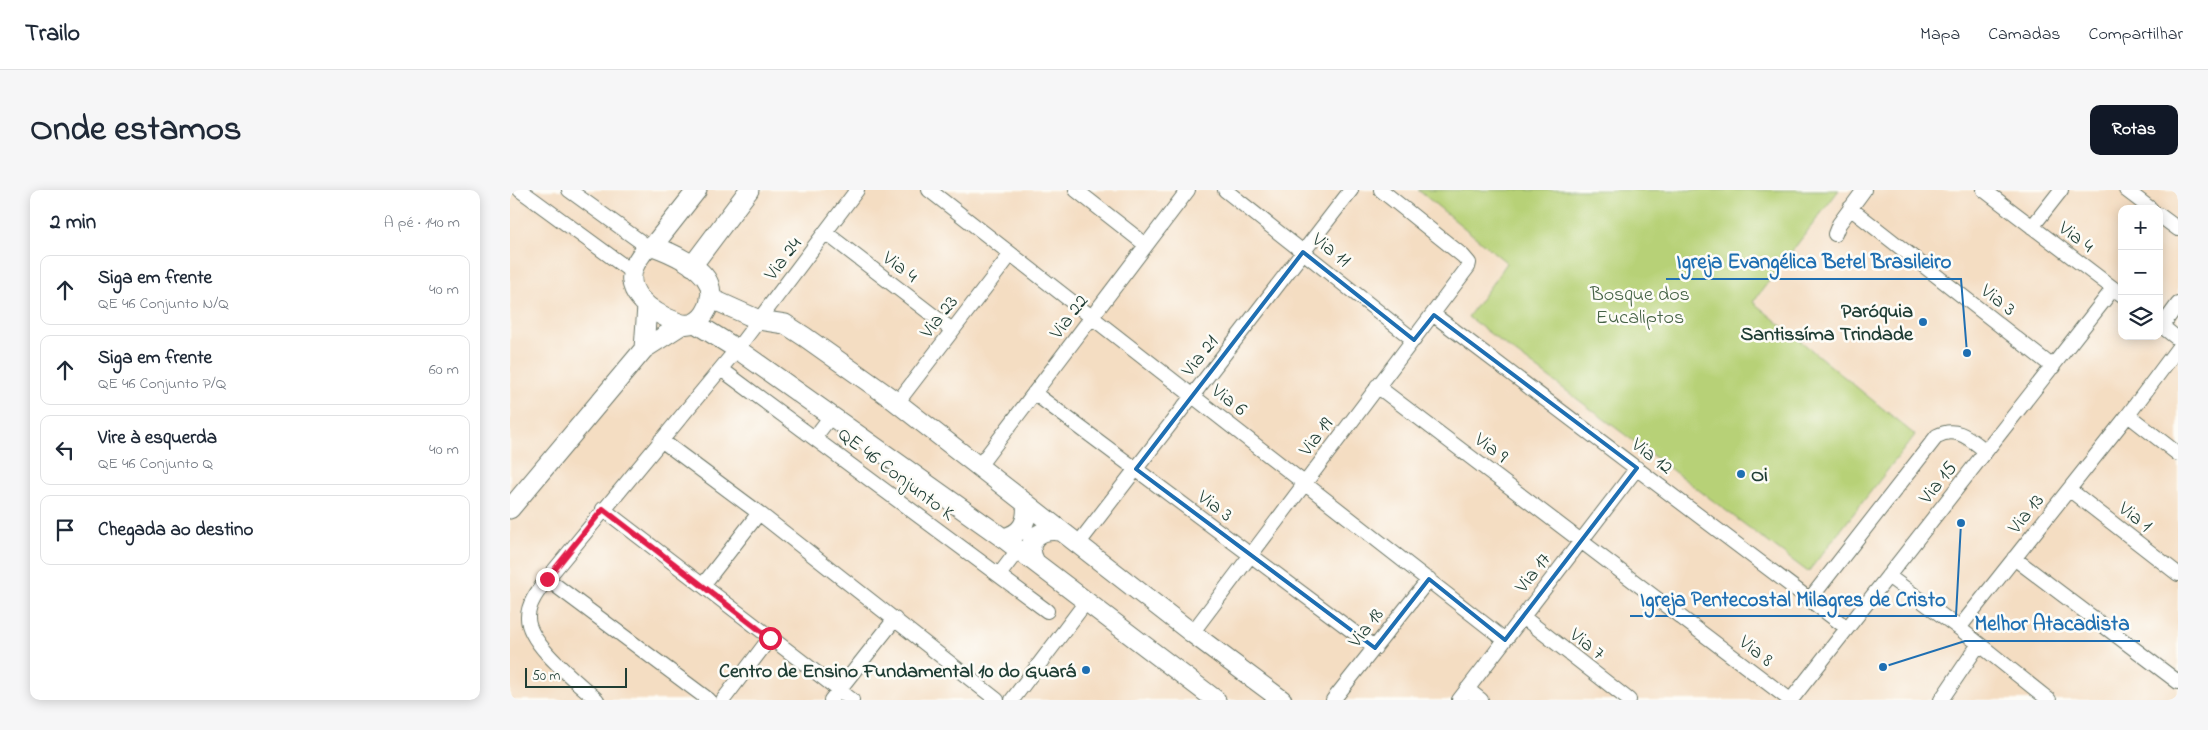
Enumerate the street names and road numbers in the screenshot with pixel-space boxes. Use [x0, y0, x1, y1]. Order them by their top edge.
street label: Via 4 [2051, 214, 2099, 261]
street label: Via 11 [1304, 226, 1356, 275]
street label: Via 24 [757, 232, 810, 288]
street label: Via 4 [875, 244, 923, 291]
street label: Via 3 [1973, 277, 2021, 324]
street label: Via 22 [1043, 289, 1097, 347]
street label: Via 23 [913, 290, 966, 346]
street label: Via 21 [1175, 329, 1227, 384]
street label: Via 6 [1204, 377, 1253, 424]
street label: Via 19 [1292, 412, 1341, 464]
street label: QE 46 Conjunto K [831, 421, 960, 529]
street label: Via 9 [1467, 426, 1514, 471]
street label: Via 12 [1624, 431, 1679, 482]
street label: Via 15 [1912, 456, 1965, 512]
street label: Via 3 [1190, 483, 1238, 530]
street label: Via 13 [2001, 488, 2052, 542]
street label: Via 1 [2110, 495, 2158, 541]
street label: Via 17 [1508, 547, 1559, 601]
street label: Via 18 [1341, 602, 1392, 655]
street label: Via 7 [1562, 621, 1610, 668]
street label: Via 8 [1731, 628, 1779, 675]

